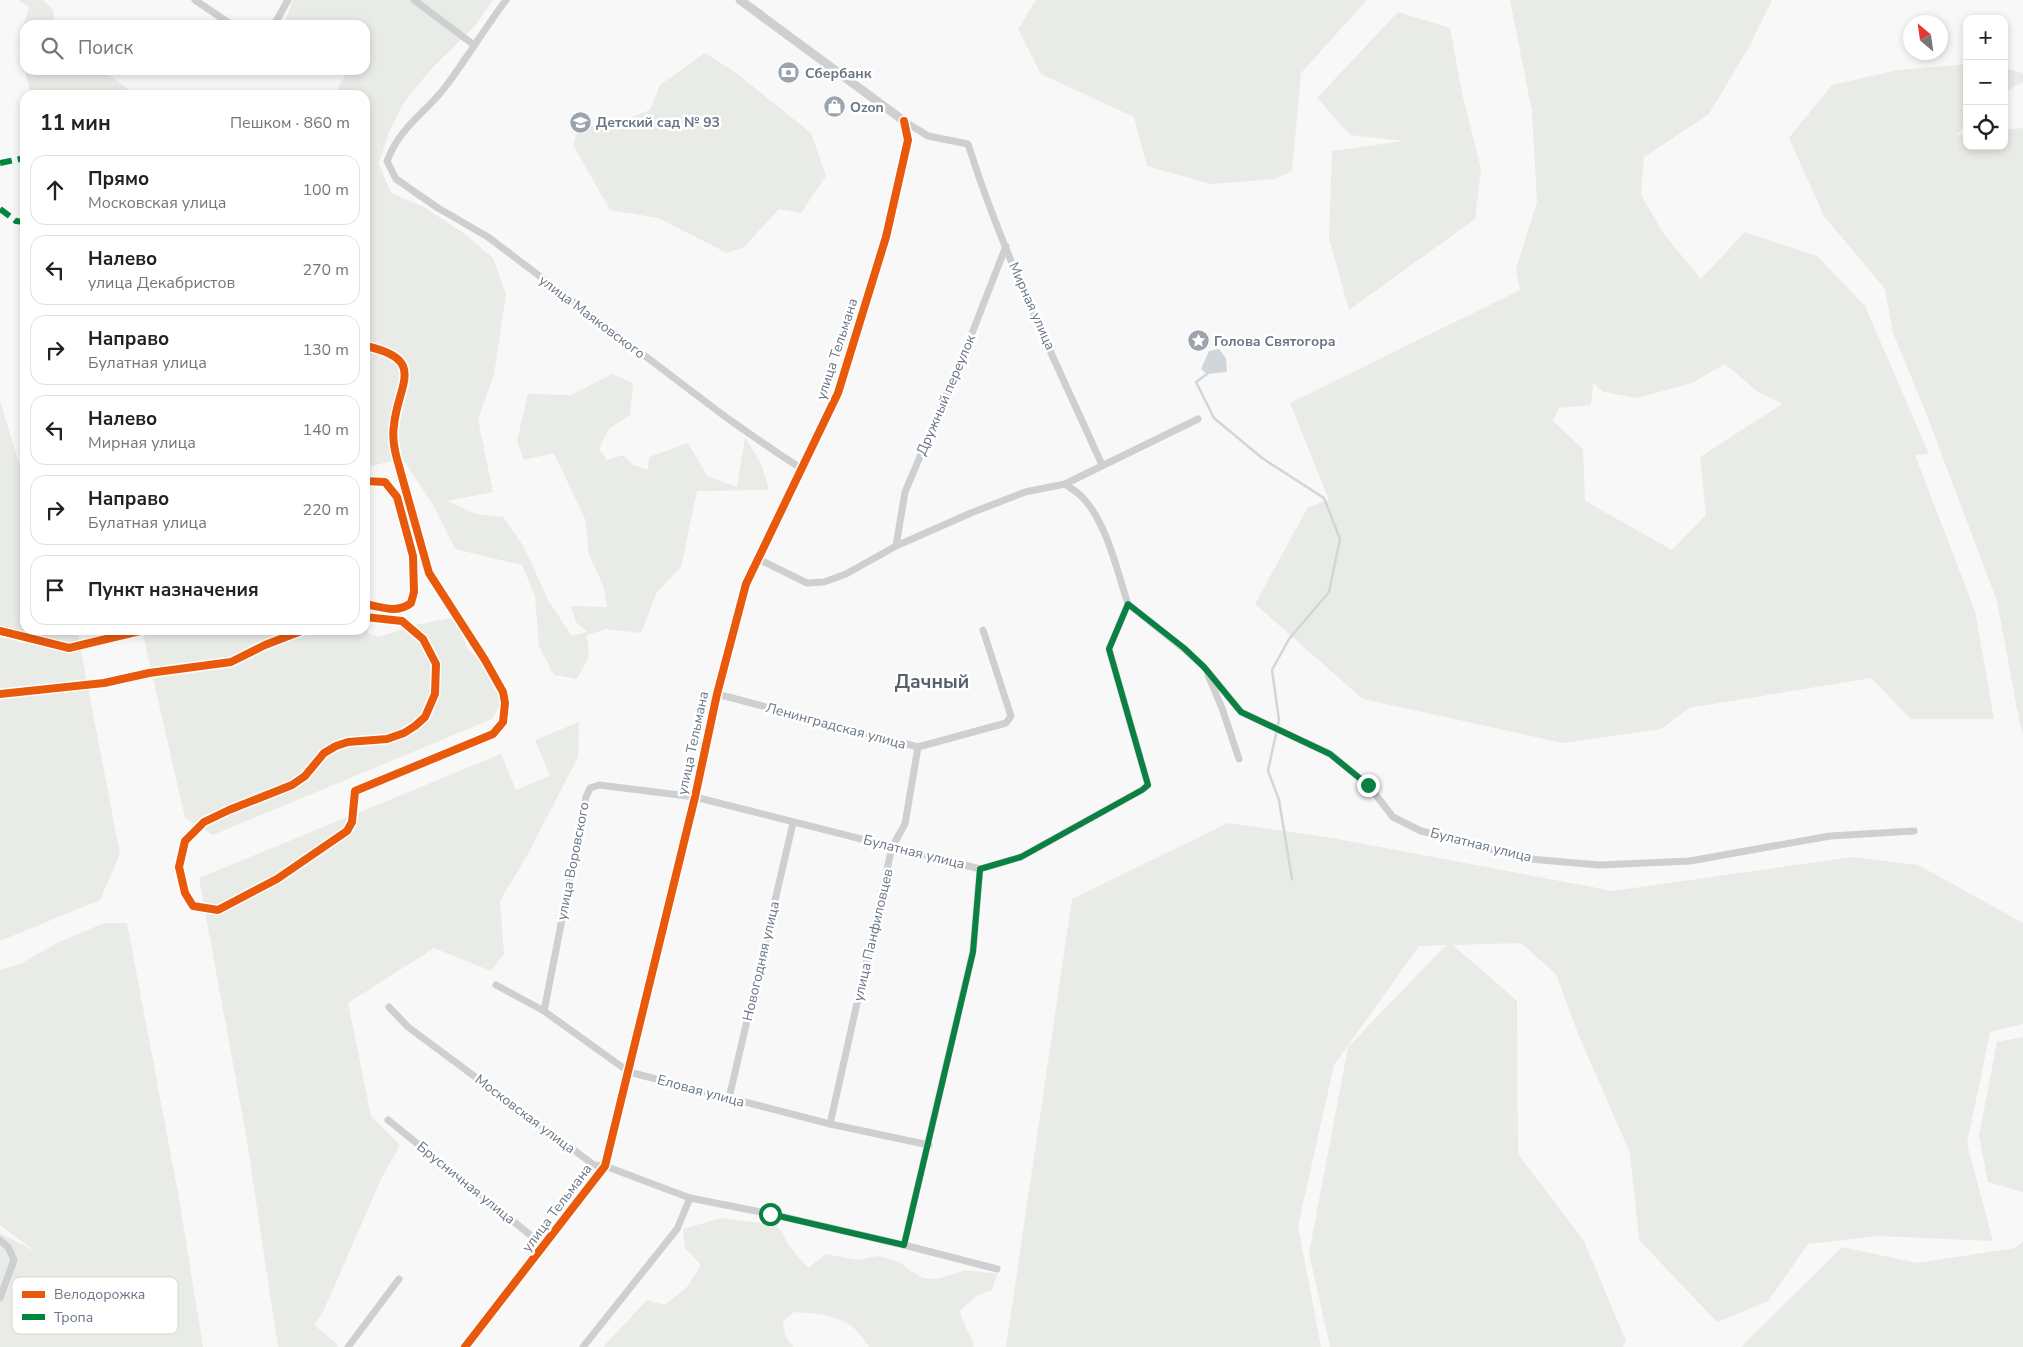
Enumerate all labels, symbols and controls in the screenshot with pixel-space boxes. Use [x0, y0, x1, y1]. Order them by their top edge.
north arrow [1903, 15, 1948, 60]
map controls [1963, 15, 2008, 150]
button: + [1963, 15, 2008, 60]
search box [20, 20, 370, 75]
icon: search [38, 34, 66, 62]
text: Поиск [78, 35, 133, 61]
button: − [1963, 60, 2008, 105]
bank icon: Сбербанк [777, 61, 801, 85]
place label: Сбербанк [805, 64, 872, 83]
shop icon: Ozon [822, 95, 846, 119]
place label: Ozon [850, 98, 884, 117]
button: locate [1963, 105, 2008, 150]
text: 11 мин [40, 109, 111, 137]
school or university icon: Детский сад № 93 [568, 110, 592, 134]
text: Пешком · 860 m [230, 112, 350, 134]
place label: Детский сад № 93 [596, 113, 720, 132]
text: Прямо [88, 166, 149, 192]
icon: ahead [41, 176, 69, 204]
text: 100 m [302, 179, 349, 201]
text: Московская улица [88, 192, 227, 214]
text: Налево [88, 246, 157, 272]
icon: left [41, 256, 69, 284]
text: 270 m [302, 259, 349, 281]
street label: Мирная улица [1004, 259, 1060, 353]
street label: улица Маяковского [535, 271, 649, 363]
text: улица Декабристов [88, 272, 235, 294]
street label: улица Тельмана [812, 296, 862, 402]
text: Направо [88, 326, 169, 352]
place icon: Голова Святогора [1186, 329, 1210, 353]
street label: Дружный переулок [912, 331, 980, 458]
place label: Голова Святогора [1214, 332, 1336, 351]
icon: right [41, 336, 69, 364]
text: 130 m [302, 339, 349, 361]
text: Булатная улица [88, 352, 207, 374]
text: Налево [88, 406, 157, 432]
icon: left [41, 416, 69, 444]
text: 140 m [302, 419, 349, 441]
text: Мирная улица [88, 432, 196, 454]
text: Направо [88, 486, 169, 512]
icon: right [41, 496, 69, 524]
text: 220 m [302, 499, 349, 521]
text: Булатная улица [88, 512, 207, 534]
icon: arrive [41, 576, 69, 604]
text: Пункт назначения [88, 577, 259, 603]
district label: Дачный [895, 669, 969, 695]
street label: улица Тельмана [673, 689, 713, 797]
street label: Ленинградская улица [764, 698, 908, 754]
route end [1357, 774, 1380, 797]
street label: улица Воровского [552, 800, 594, 922]
street label: Булатная улица [1428, 823, 1534, 867]
street label: Булатная улица [861, 830, 967, 874]
street label: улица Панфиловцев [848, 867, 898, 1003]
street label: Новогодняя улица [738, 899, 784, 1023]
street label: Московская улица [471, 1070, 579, 1158]
street label: Еловая улица [655, 1070, 747, 1112]
street label: Брусничная улица [413, 1137, 519, 1229]
street label: улица Тельмана [518, 1160, 596, 1256]
route start [759, 1203, 782, 1226]
legend [12, 1277, 178, 1334]
text: Велодорожка [54, 1285, 145, 1304]
text: Тропа [54, 1308, 93, 1327]

